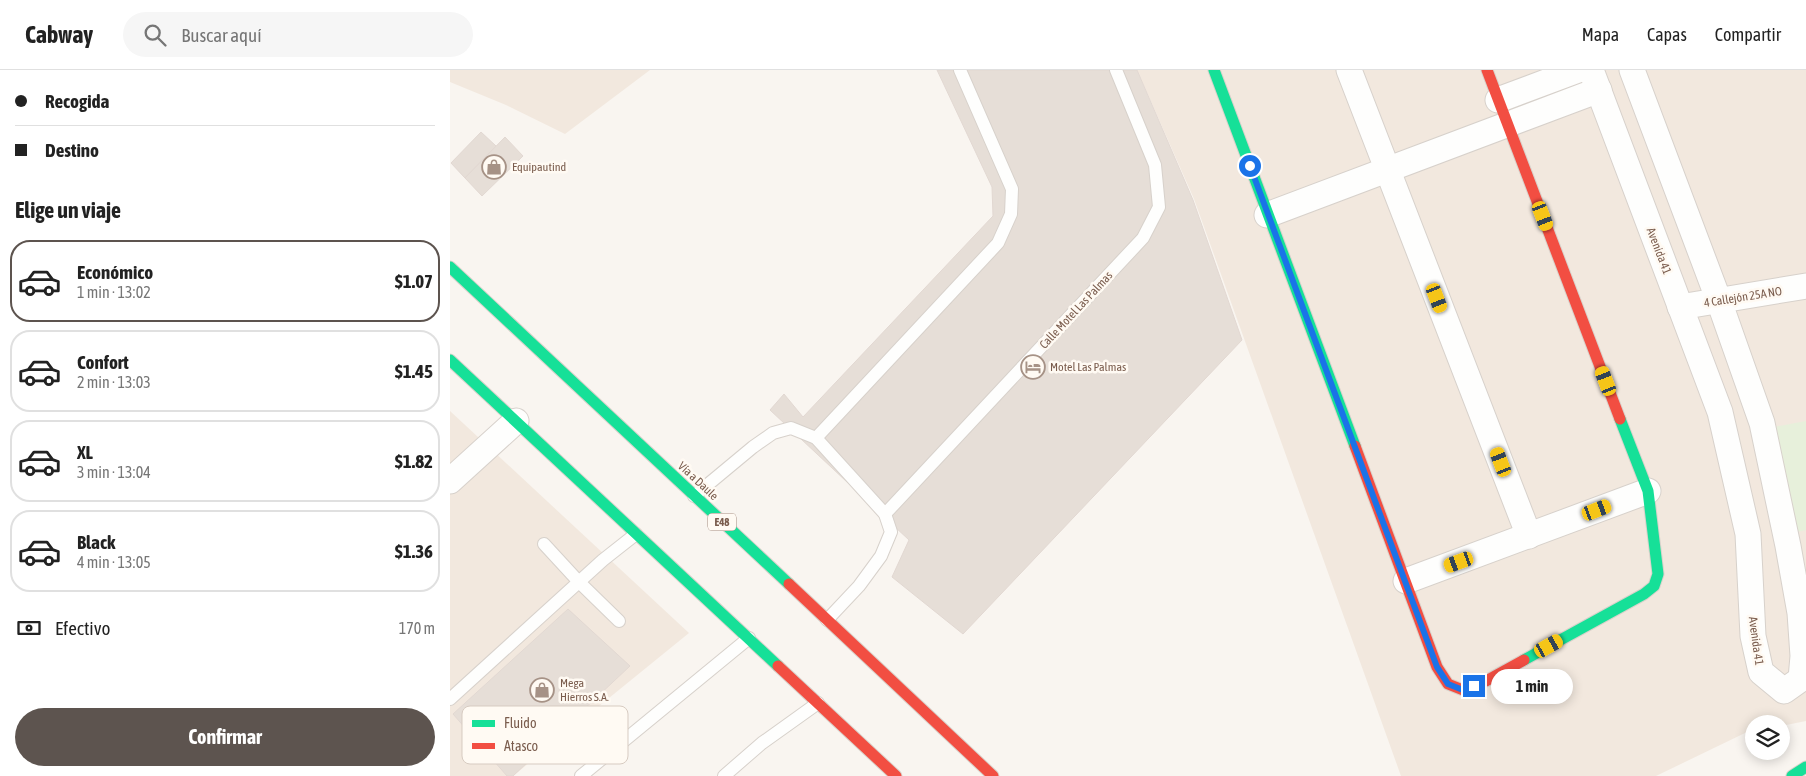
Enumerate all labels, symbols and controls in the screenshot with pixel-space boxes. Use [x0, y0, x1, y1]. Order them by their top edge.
search box [123, 12, 473, 57]
text: Cabway [25, 21, 93, 48]
icon: search [141, 21, 169, 49]
text: Buscar aquí [181, 24, 262, 46]
text: Mapa [1582, 24, 1619, 45]
text: Capas [1647, 24, 1687, 45]
text: Compartir [1715, 24, 1781, 45]
text: Recogida [45, 90, 109, 112]
text: Destino [45, 139, 99, 161]
shop icon: Equipautind [481, 154, 507, 180]
route start [1239, 155, 1261, 177]
place label: Equipautind [512, 160, 566, 174]
text: Elige un viaje [15, 197, 121, 223]
car [1530, 199, 1555, 233]
street label: Avenida 41 [1644, 226, 1674, 277]
icon: car [17, 259, 62, 304]
text: Económico [77, 261, 153, 283]
street label: Calle Motel Las Palmas [1037, 268, 1115, 352]
text: $1.07 [395, 270, 433, 292]
car [1424, 281, 1449, 315]
text: 1 min · 13:02 [77, 283, 151, 301]
street label: 4 Callejón 25A NO [1703, 284, 1783, 310]
icon: car [17, 349, 62, 394]
text: Confort [77, 351, 129, 373]
hotel icon: Motel Las Palmas [1020, 354, 1046, 380]
text: $1.45 [395, 360, 433, 382]
place label: Motel Las Palmas [1050, 360, 1126, 374]
car [1593, 364, 1618, 398]
text: 2 min · 13:03 [77, 373, 151, 391]
icon: car [17, 439, 62, 484]
text: XL [77, 441, 93, 463]
car [1488, 445, 1513, 479]
text: $1.82 [395, 450, 433, 472]
street label: Vía a Daule [675, 459, 721, 503]
text: 3 min · 13:04 [77, 463, 151, 481]
car [1580, 498, 1613, 522]
road number: E48 [708, 514, 736, 531]
icon: car [17, 529, 62, 574]
text: Black [77, 531, 115, 553]
text: $1.36 [395, 540, 433, 562]
car [1442, 550, 1475, 574]
text: 4 min · 13:05 [77, 553, 151, 571]
icon: cash [15, 614, 43, 642]
street label: Avenida 41 [1746, 616, 1766, 667]
text: Efectivo [55, 617, 110, 639]
text: 170 m [399, 619, 435, 637]
car [1532, 632, 1565, 660]
callout: 1 min [1492, 668, 1574, 704]
route end [1463, 675, 1485, 697]
place label: Mega Hierros S.A. [560, 676, 609, 704]
shop icon: Mega Hierros S.A. [529, 677, 555, 703]
text: 1 min [1516, 677, 1548, 695]
legend [462, 706, 628, 764]
button: Confirmar [15, 708, 435, 766]
text: Fluido [504, 715, 537, 731]
map controls [1745, 715, 1790, 760]
button: layers [1745, 715, 1790, 760]
text: Atasco [504, 738, 538, 754]

